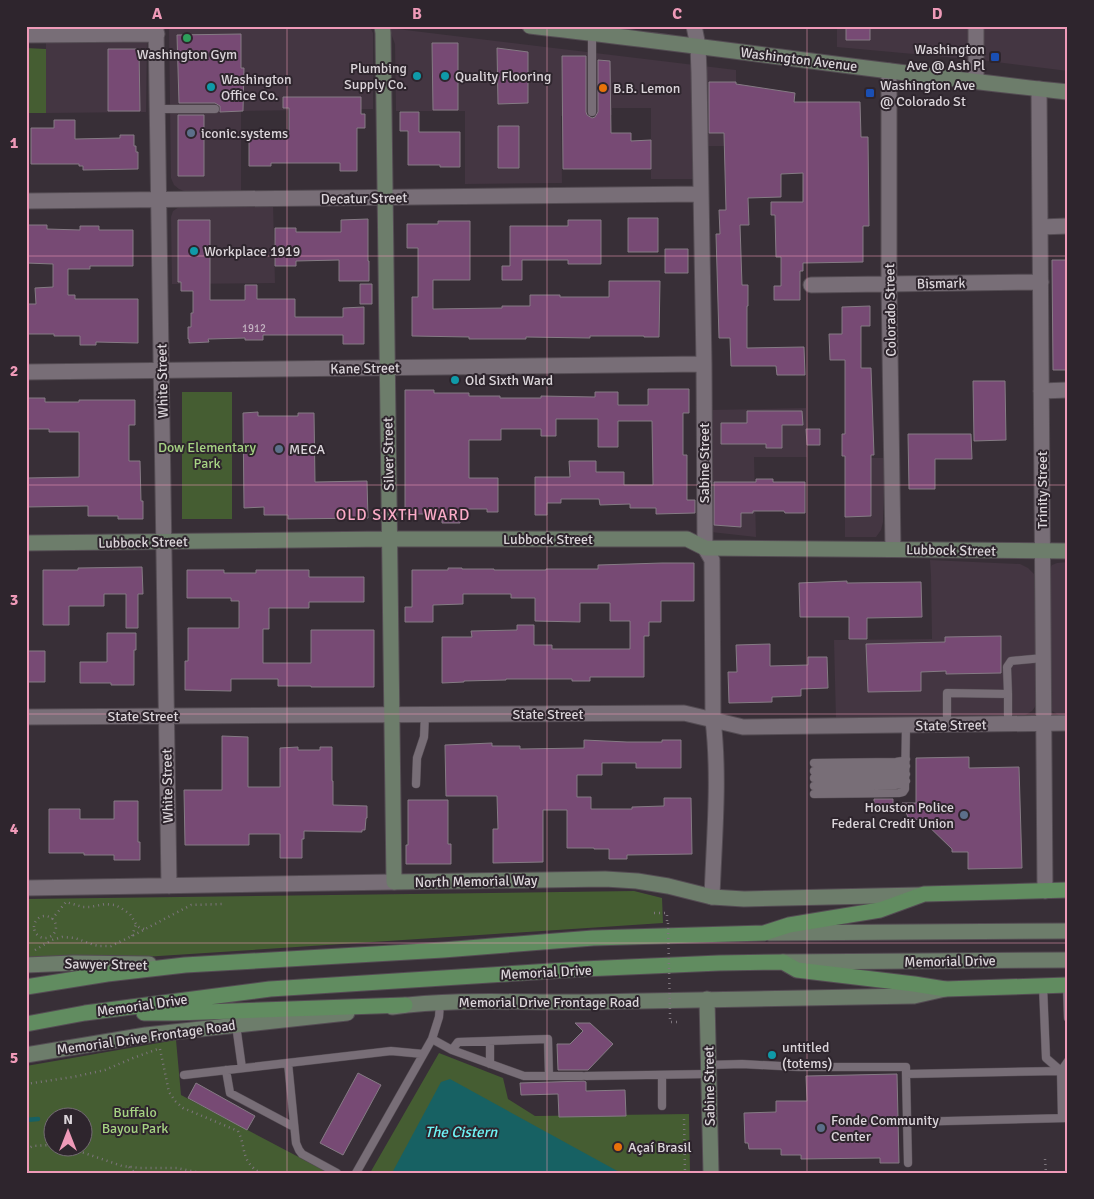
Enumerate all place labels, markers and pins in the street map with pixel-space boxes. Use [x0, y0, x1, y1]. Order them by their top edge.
marker: Washington Gym [181, 32, 193, 44]
place label: Washington Ave @ Ash Pl [907, 41, 985, 74]
place label: Washington Gym [137, 46, 237, 63]
marker: Washington Ave @ Ash Pl [989, 51, 1001, 63]
place label: Plumbing Supply Co. [344, 60, 407, 93]
place label: Quality Flooring [455, 68, 551, 85]
marker: Plumbing Supply Co. [411, 70, 423, 82]
marker: Quality Flooring [439, 70, 451, 82]
place label: Washington Office Co. [221, 71, 292, 104]
place label: Washington Ave @ Colorado St [880, 77, 975, 110]
place label: B.B. Lemon [613, 80, 680, 97]
marker: Washington Office Co. [205, 81, 217, 93]
marker: B.B. Lemon [597, 82, 609, 94]
marker: Washington Ave @ Colorado St [864, 87, 876, 99]
place label: iconic.systems [201, 125, 288, 142]
marker: iconic.systems [185, 127, 197, 139]
place label: Workplace 1919 [204, 243, 300, 260]
marker: Workplace 1919 [188, 245, 200, 257]
place label: Old Sixth Ward [465, 372, 553, 389]
marker: Old Sixth Ward [449, 374, 461, 386]
place label: MECA [289, 441, 326, 458]
marker: MECA [273, 443, 285, 455]
place label: Houston Police Federal Credit Union [831, 799, 954, 832]
marker: Houston Police Federal Credit Union [958, 809, 970, 821]
place label: untitled (totems) [782, 1039, 832, 1072]
marker: untitled (totems) [766, 1049, 778, 1061]
place label: Fonde Community Center [831, 1112, 939, 1145]
marker: Fonde Community Center [815, 1122, 827, 1134]
place label: Açaí Brasil [628, 1139, 692, 1156]
marker: Açaí Brasil [612, 1141, 624, 1153]

